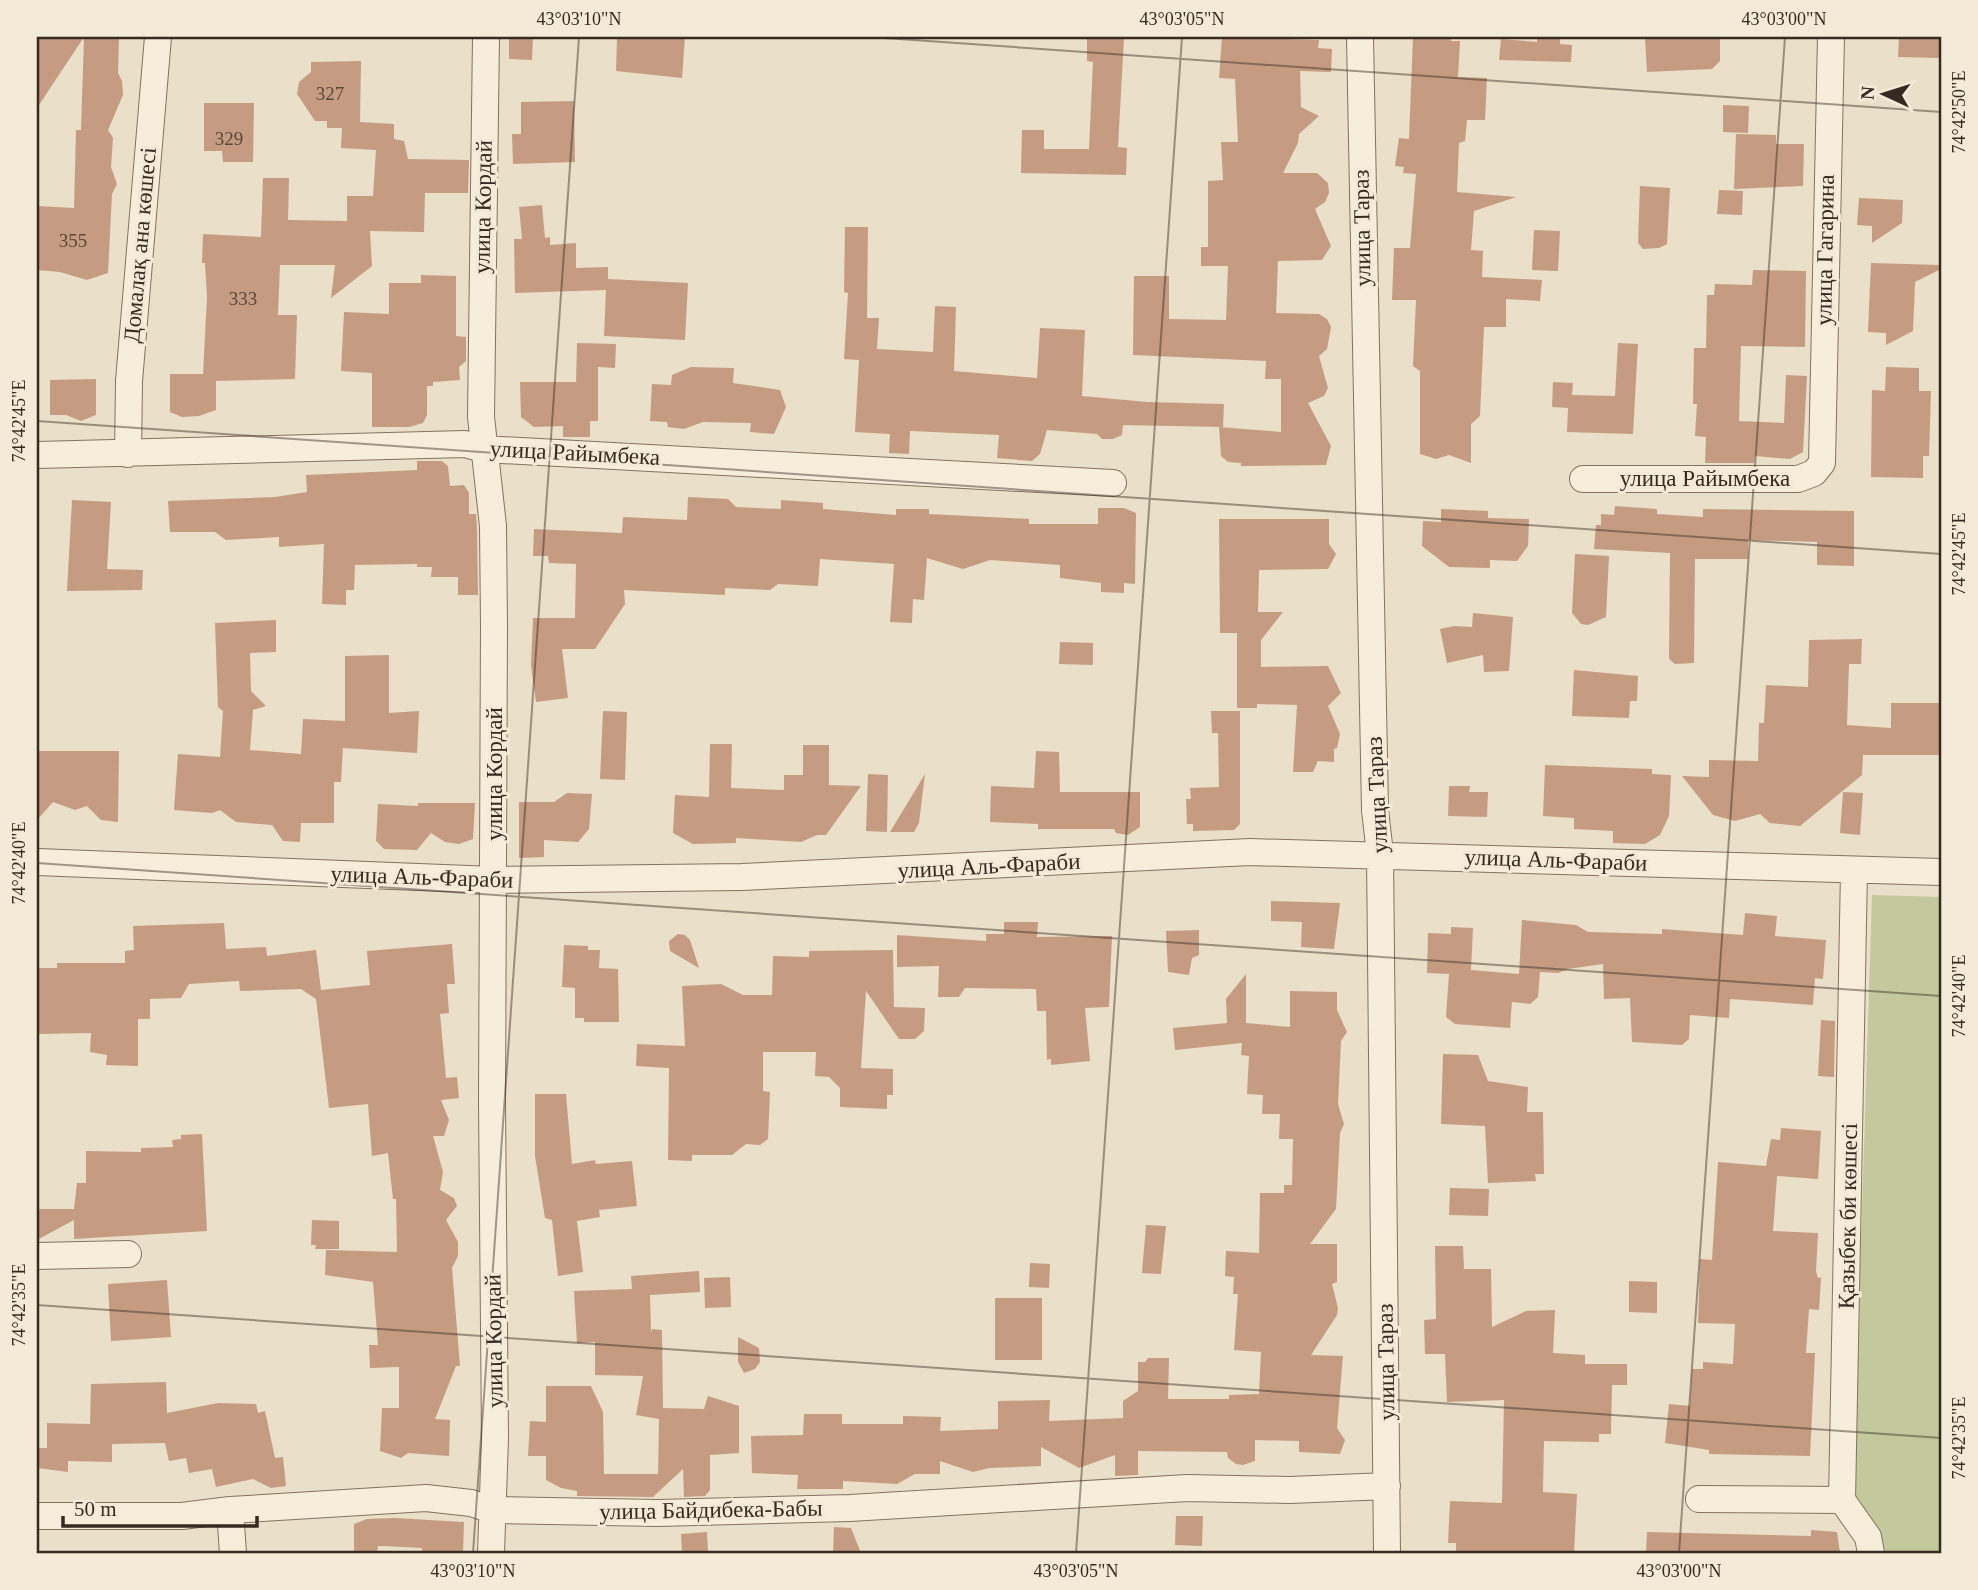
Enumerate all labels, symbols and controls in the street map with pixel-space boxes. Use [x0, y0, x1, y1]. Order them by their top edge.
text: 43°03'10"N [537, 9, 621, 29]
text: 43°03'05"N [1140, 9, 1224, 29]
text: 43°03'00"N [1742, 9, 1826, 29]
north arrow [1848, 60, 1918, 130]
text: 74°42'50"E [1949, 71, 1969, 153]
house number: 327 [316, 83, 344, 104]
text: N [1857, 85, 1879, 100]
house number: 329 [215, 128, 243, 149]
street label: улица Кордай [469, 140, 497, 274]
street label: Домалақ ана көшесі [119, 146, 161, 344]
street label: улица Тараз [1348, 169, 1376, 287]
street label: улица Гагарина [1811, 174, 1839, 326]
house number: 355 [59, 230, 87, 251]
house number: 333 [229, 288, 257, 309]
text: 74°42'45"E [9, 380, 29, 462]
street label: улица Райымбека [489, 436, 661, 470]
street label: улица Райымбека [1620, 466, 1790, 491]
text: 74°42'45"E [1949, 513, 1969, 595]
street label: улица Кордай [482, 707, 507, 841]
street label: улица Тараз [1361, 736, 1393, 854]
text: 74°42'40"E [9, 822, 29, 904]
street label: улица Аль-Фараби [1464, 844, 1648, 876]
street label: улица Аль-Фараби [897, 849, 1081, 883]
street label: улица Аль-Фараби [330, 861, 514, 893]
text: 74°42'40"E [1949, 955, 1969, 1037]
street label: Қазыбек би көшесі [1834, 1123, 1862, 1309]
text: 74°42'35"E [9, 1264, 29, 1346]
street label: улица Кордай [480, 1274, 508, 1408]
street label: улица Тараз [1372, 1303, 1400, 1421]
text: 74°42'35"E [1949, 1397, 1969, 1479]
scale bar [63, 1485, 257, 1529]
street label: улица Байдибека-Бабы [599, 1496, 823, 1524]
text: 50 m [74, 1497, 117, 1521]
text: 43°03'10"N [431, 1561, 515, 1581]
text: 43°03'05"N [1034, 1561, 1118, 1581]
text: 43°03'00"N [1637, 1561, 1721, 1581]

